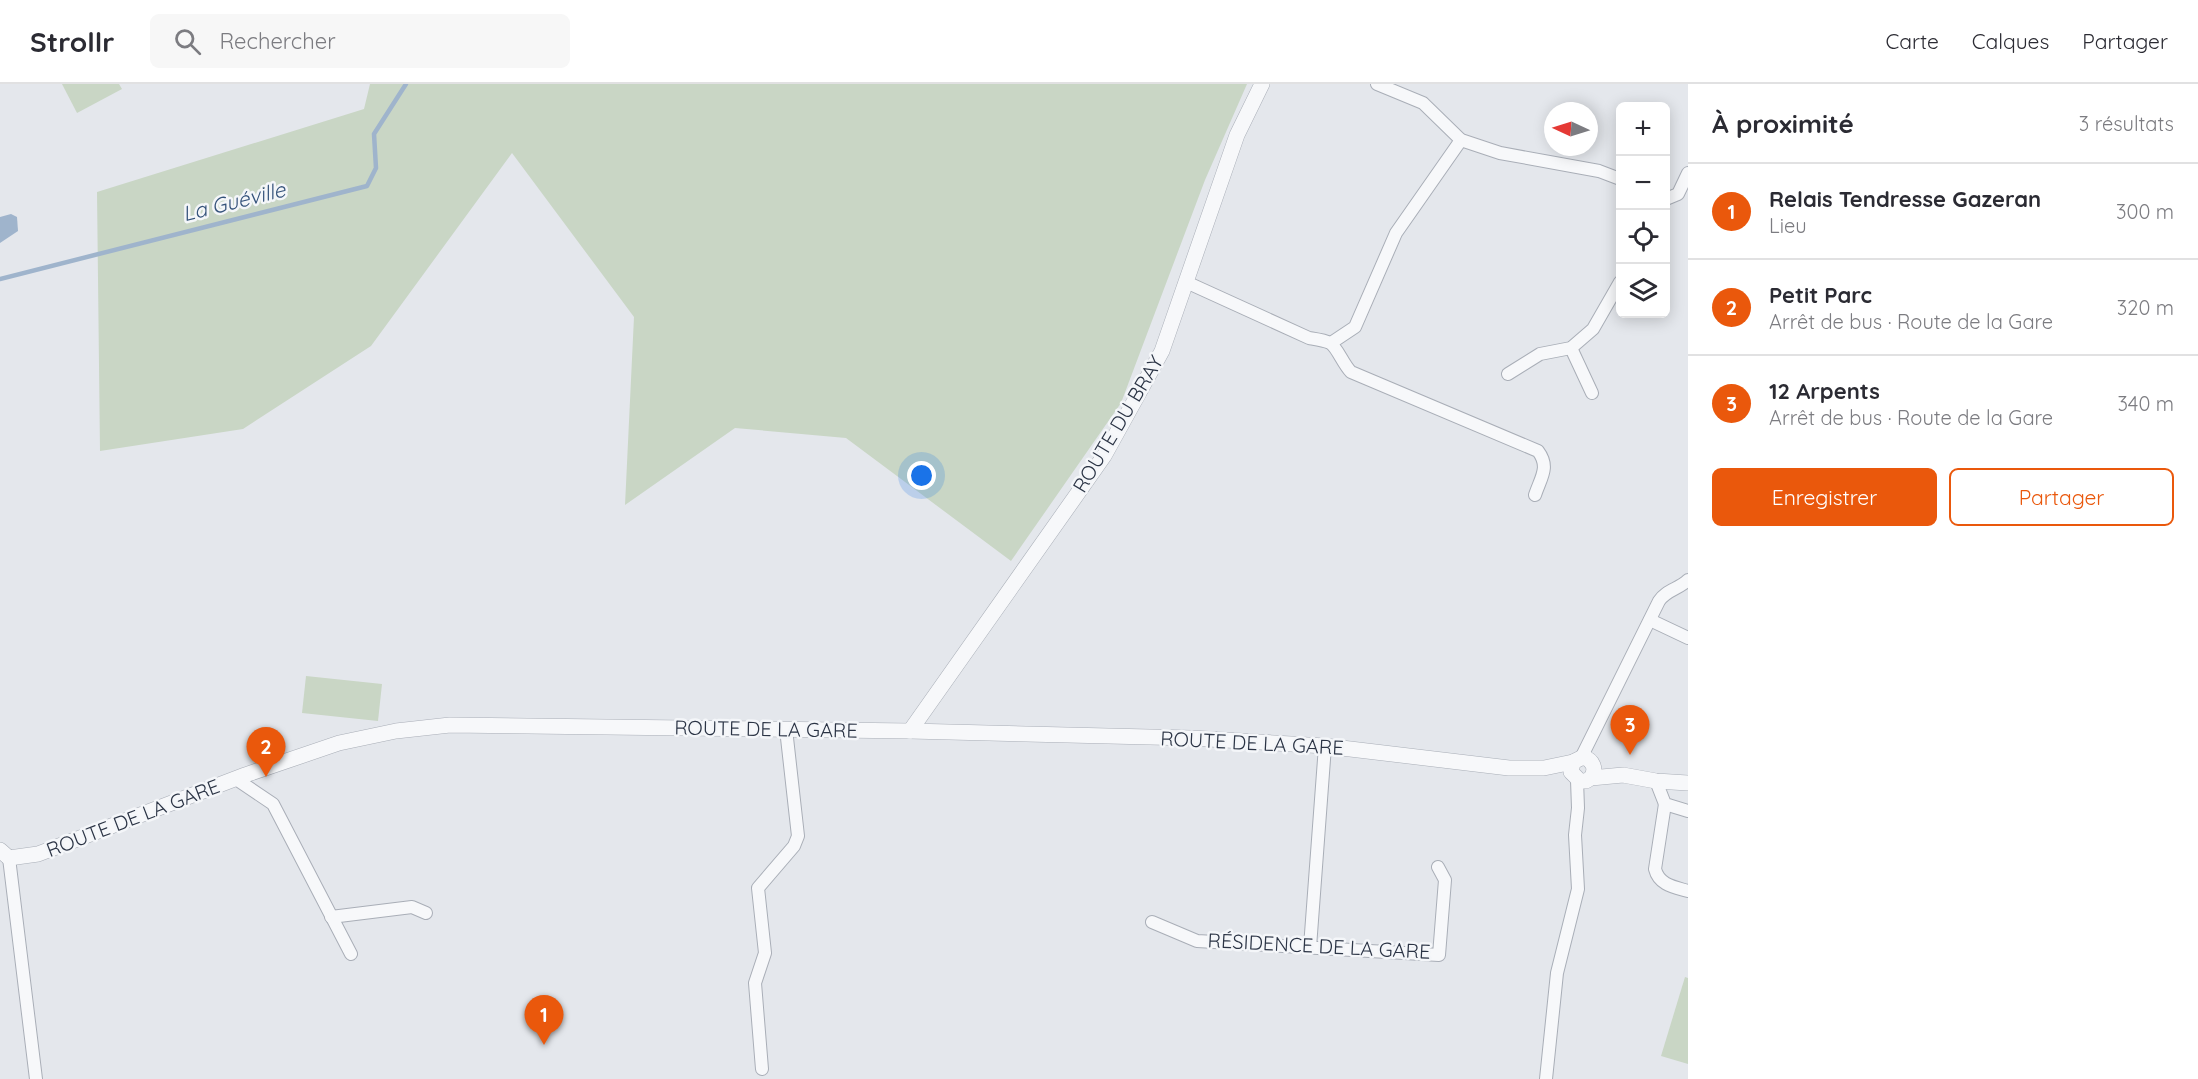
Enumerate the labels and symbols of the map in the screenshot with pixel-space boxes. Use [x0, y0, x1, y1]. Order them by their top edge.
north arrow [1544, 102, 1598, 156]
water label: La Guéville [180, 175, 289, 226]
street label: ROUTE DU BRAY [1067, 351, 1168, 497]
your location [907, 461, 936, 490]
pin: 3 [1610, 706, 1650, 755]
street label: ROUTE DE LA GARE [674, 714, 858, 743]
street label: ROUTE DE LA GARE [1160, 725, 1344, 760]
pin: 2 [246, 728, 286, 777]
street label: ROUTE DE LA GARE [43, 773, 223, 862]
street label: RÉSIDENCE DE LA GARE [1207, 927, 1431, 964]
pin: 1 [524, 996, 564, 1045]

